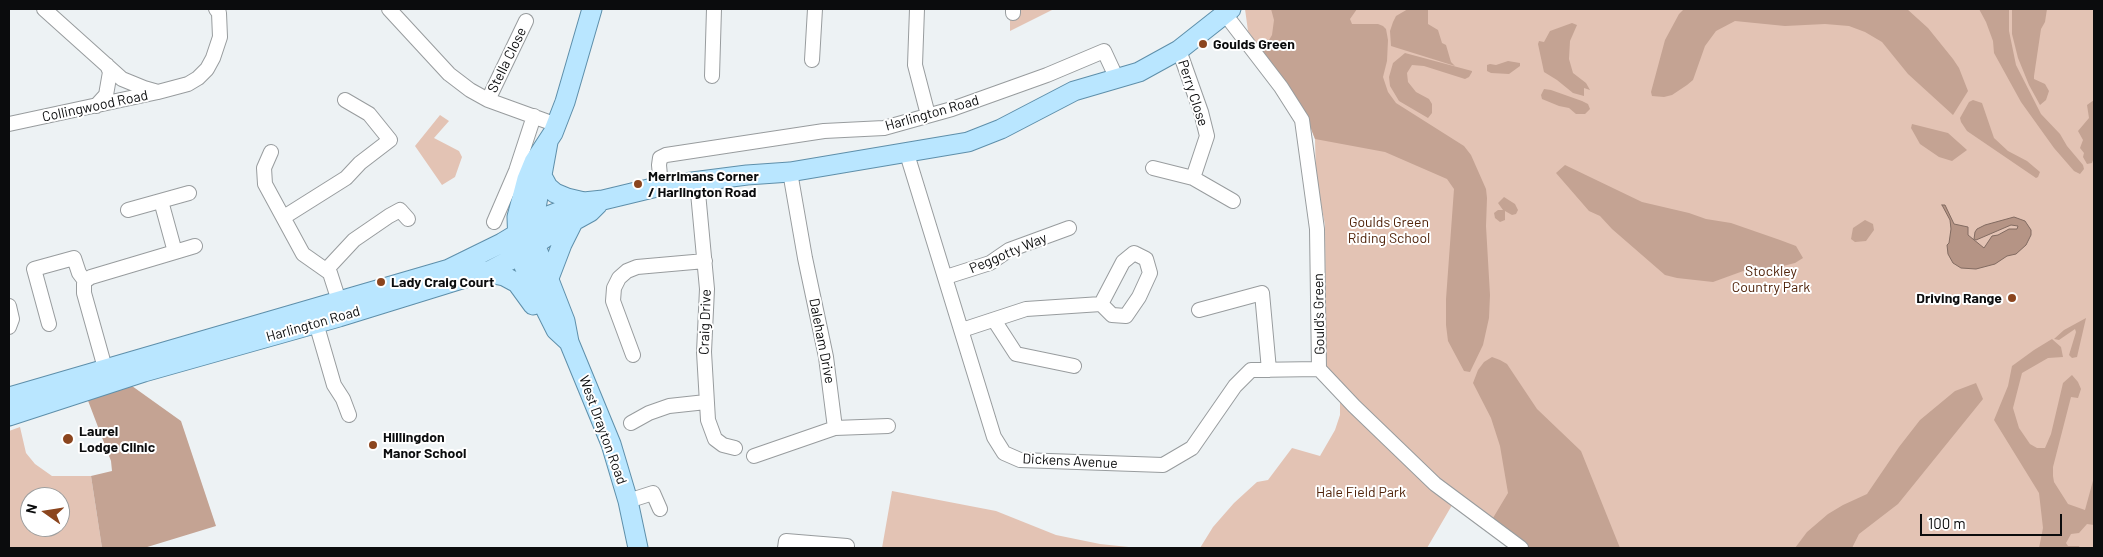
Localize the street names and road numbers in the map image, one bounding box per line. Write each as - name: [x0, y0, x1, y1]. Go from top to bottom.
- street label: Stella Close: [484, 25, 530, 95]
- street label: Perry Close: [1174, 58, 1212, 128]
- street label: Collingwood Road: [41, 87, 149, 125]
- street label: Harlington Road: [883, 92, 981, 134]
- street label: Peggotty Way: [967, 229, 1049, 277]
- street label: Gould's Green: [1310, 273, 1328, 355]
- street label: Craig Drive: [695, 289, 715, 355]
- street label: Daleham Drive: [805, 297, 839, 385]
- street label: Harlington Road: [264, 303, 362, 345]
- street label: West Drayton Road: [576, 373, 630, 487]
- street label: Dickens Avenue: [1022, 450, 1118, 472]

